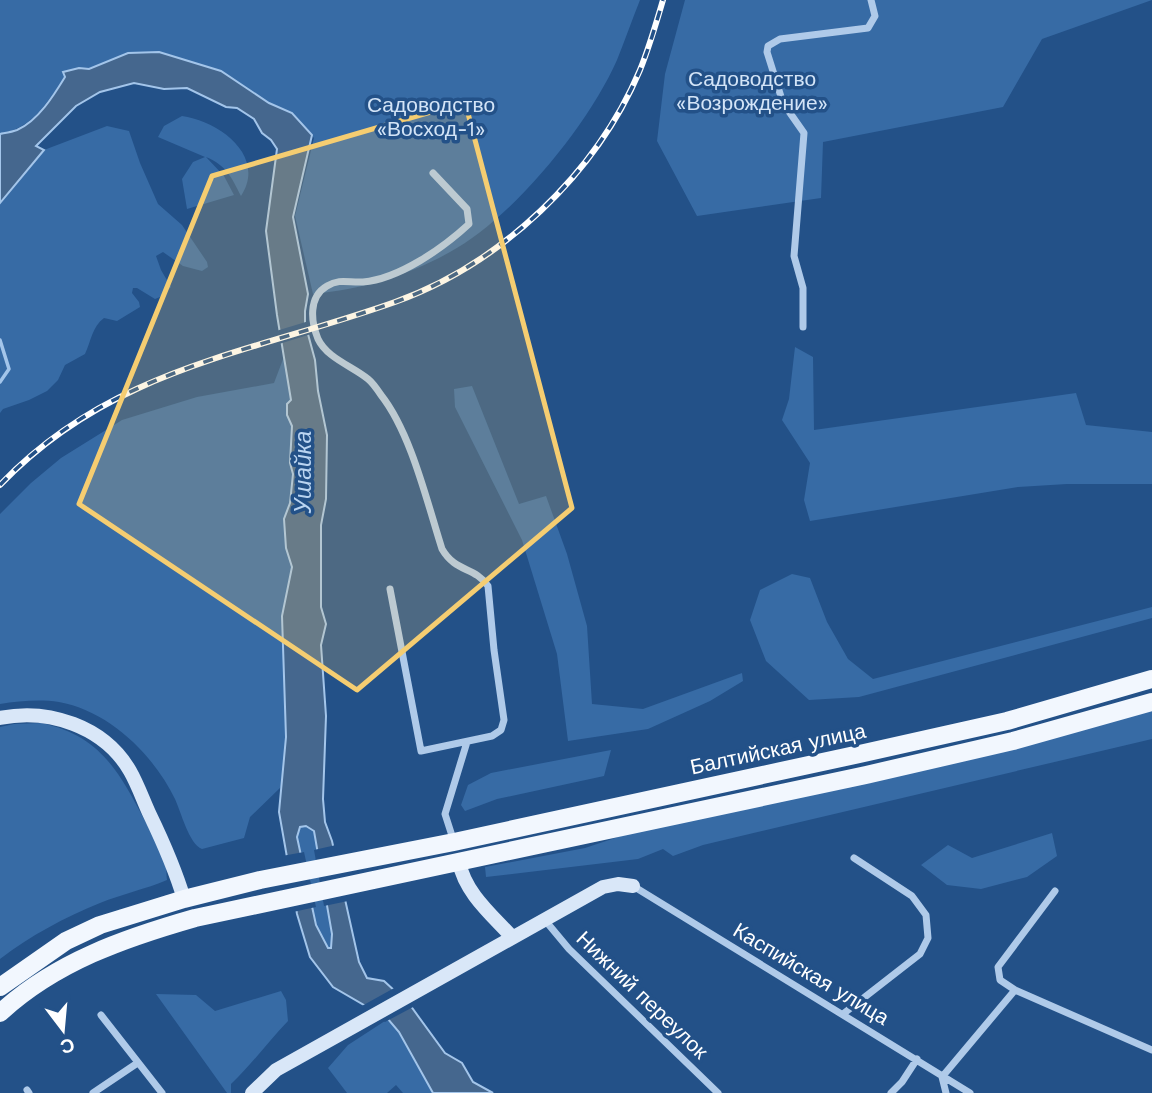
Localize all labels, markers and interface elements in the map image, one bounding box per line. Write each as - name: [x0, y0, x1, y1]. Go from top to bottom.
- park label: Садоводство «Возрождение»: [676, 66, 828, 115]
- park label: Садоводство «Восход-1»: [367, 92, 495, 141]
- water label: Ушайка: [290, 431, 317, 514]
- street label: Балтийская улица: [688, 718, 868, 779]
- street label: Каспийская улица: [729, 917, 894, 1030]
- street label: Нижний переулок: [572, 926, 714, 1064]
- north arrow: [28, 995, 98, 1065]
- text: С: [58, 1033, 77, 1059]

